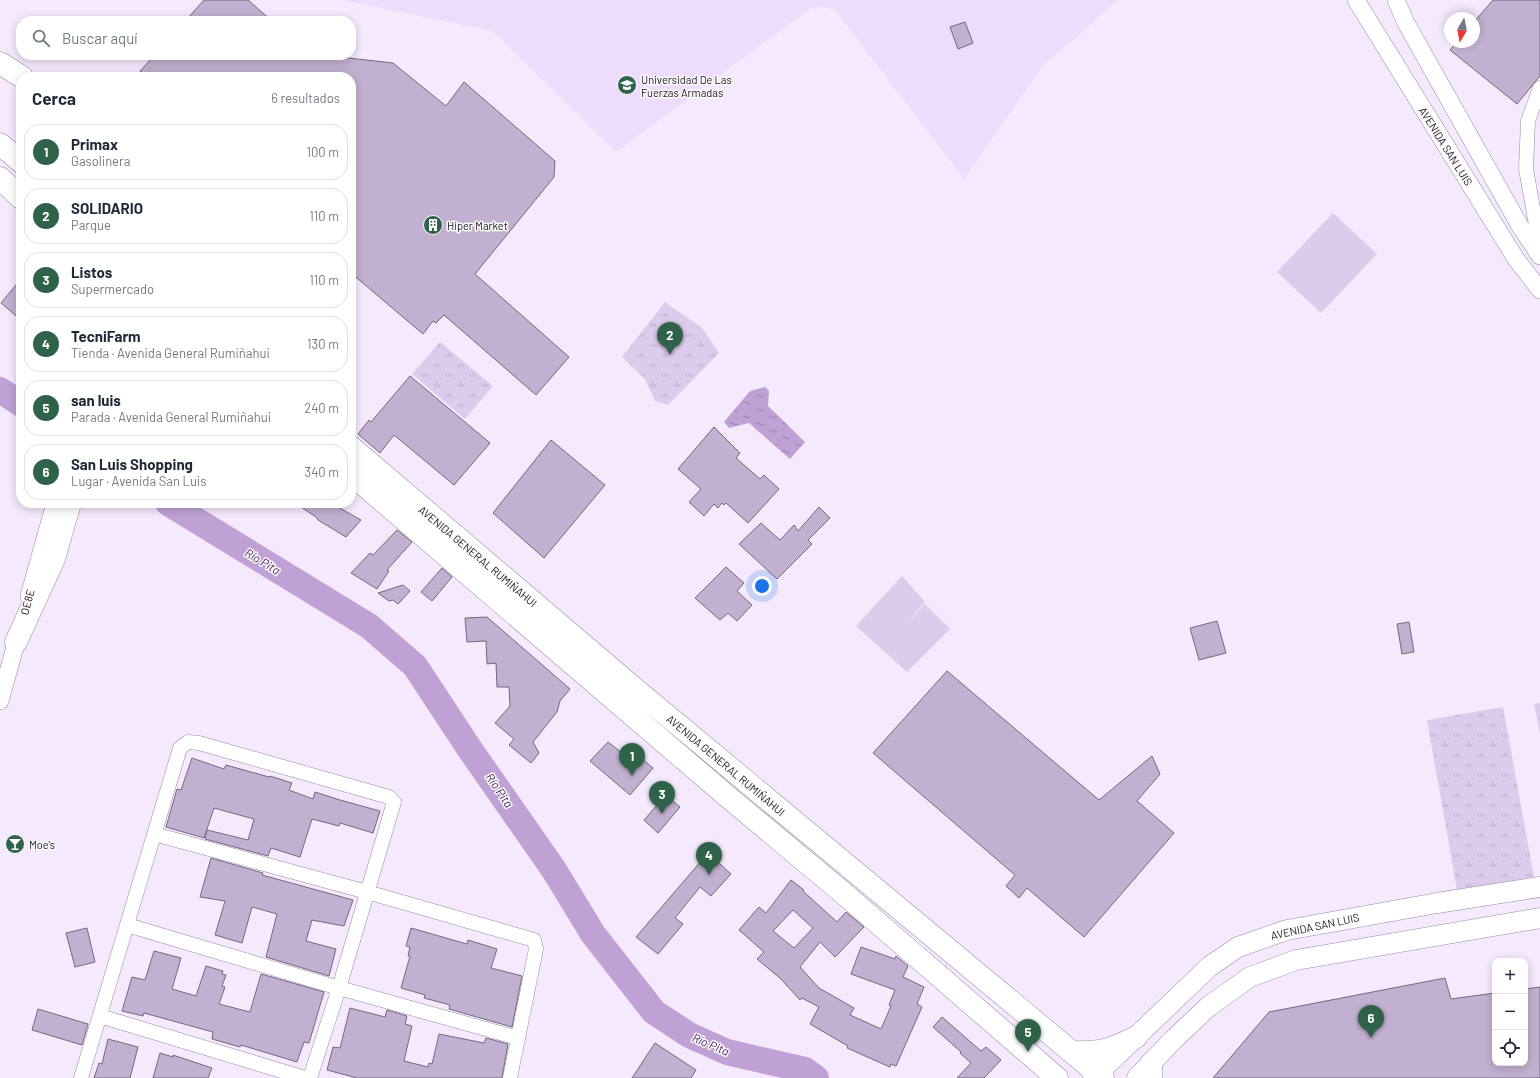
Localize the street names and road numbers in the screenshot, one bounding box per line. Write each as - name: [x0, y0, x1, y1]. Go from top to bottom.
- street label: AVENIDA SAN LUIS: [1417, 104, 1475, 188]
- street label: AVENIDA GENERAL RUMIÑAHUI: [416, 503, 540, 609]
- street label: OE8E: [17, 587, 37, 616]
- street label: AVENIDA GENERAL RUMIÑAHUI: [664, 712, 788, 818]
- street label: AVENIDA SAN LUIS: [1270, 910, 1360, 942]

